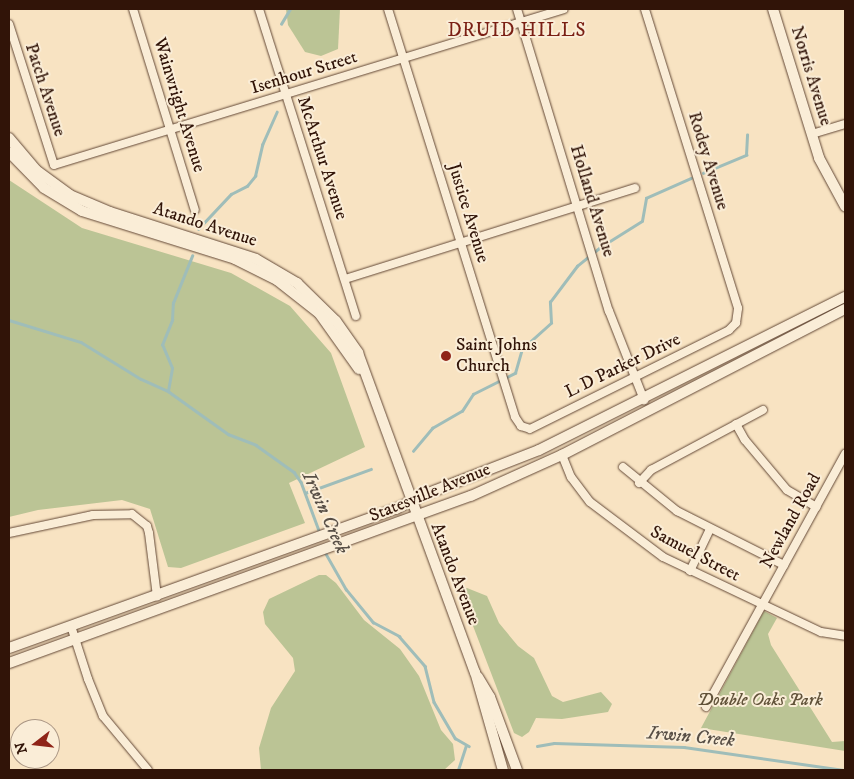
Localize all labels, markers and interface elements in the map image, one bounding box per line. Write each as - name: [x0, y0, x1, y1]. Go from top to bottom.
- district label: DRUID HILLS: [446, 20, 588, 42]
- street label: Norris Avenue: [786, 24, 836, 128]
- street label: Wainwright Avenue: [148, 35, 210, 175]
- street label: Patch Avenue: [20, 41, 70, 139]
- street label: Isenhour Street: [248, 47, 360, 99]
- street label: McArthur Avenue: [292, 94, 352, 222]
- street label: Rodey Avenue: [683, 109, 733, 213]
- street label: Holland Avenue: [565, 142, 619, 260]
- street label: Justice Avenue: [443, 161, 493, 265]
- street label: Atando Avenue: [150, 198, 260, 252]
- street label: L D Parker Drive: [562, 329, 684, 403]
- place label: Saint Johns Church: [456, 335, 537, 378]
- marker: Saint Johns Church: [440, 350, 452, 362]
- street label: Statesville Avenue: [366, 459, 494, 527]
- water label: Irwin Creek: [297, 468, 353, 558]
- street label: Newland Road: [756, 470, 826, 572]
- street label: Atando Avenue: [426, 520, 484, 628]
- street label: Samuel Street: [646, 521, 744, 587]
- park label: Double Oaks Park: [697, 689, 823, 711]
- north arrow: [10, 719, 60, 769]
- water label: Irwin Creek: [646, 722, 736, 752]
- text: N: [11, 740, 32, 756]

